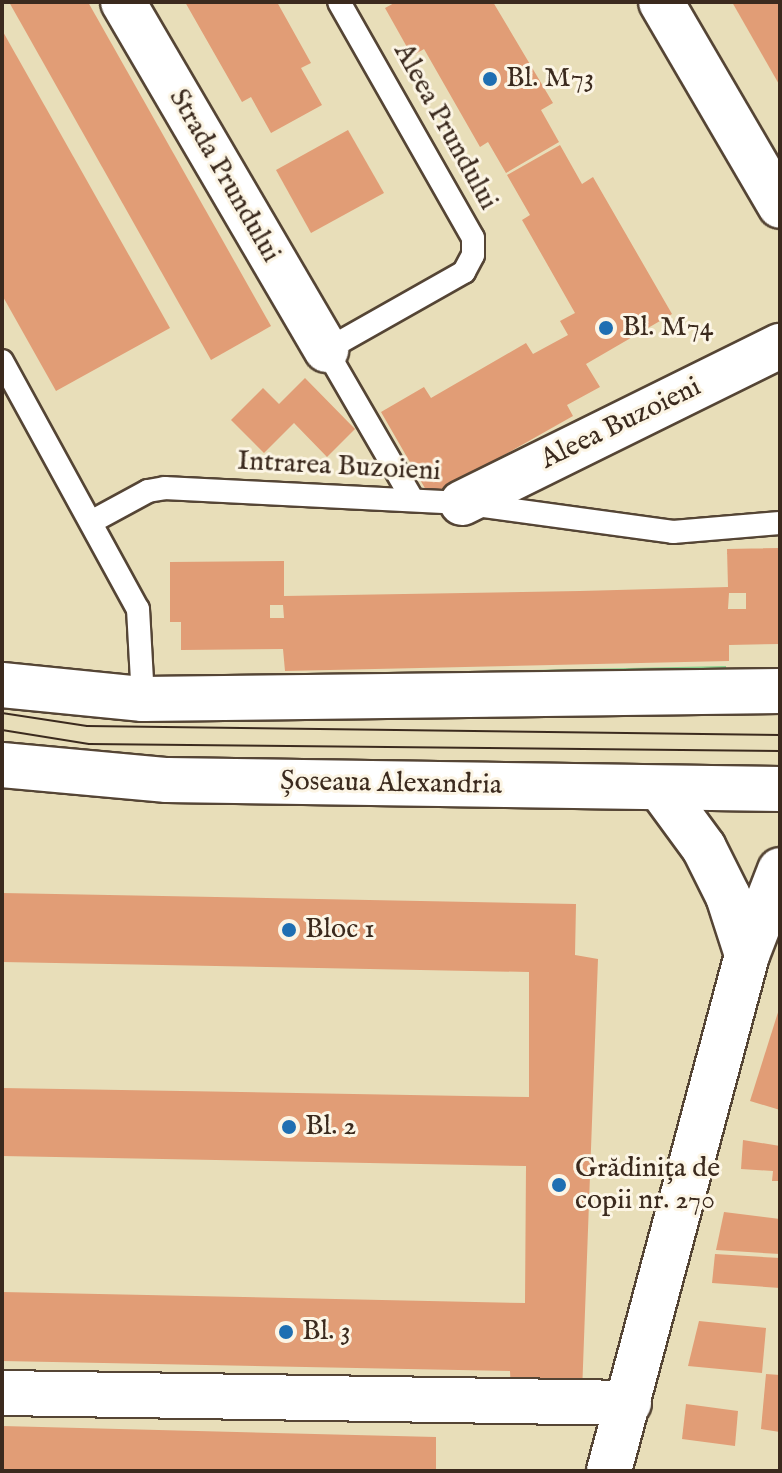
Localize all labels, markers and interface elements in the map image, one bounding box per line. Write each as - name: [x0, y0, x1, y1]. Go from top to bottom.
- street label: Aleea Prundului: [385, 38, 505, 216]
- place label: Bl. M73: [506, 62, 594, 96]
- marker: Bl. M73: [481, 70, 499, 88]
- street label: Strada Prundului: [161, 83, 287, 269]
- place label: Bl. M74: [622, 311, 713, 345]
- marker: Bl. M74: [597, 319, 615, 337]
- street label: Aleea Buzoieni: [535, 371, 707, 477]
- street label: Intrarea Buzoieni: [236, 445, 442, 489]
- street label: Șoseaua Alexandria: [280, 765, 502, 803]
- place label: Bloc 1: [305, 913, 375, 947]
- marker: Bloc 1: [280, 921, 298, 939]
- place label: Bl. 2: [305, 1110, 356, 1144]
- marker: Bl. 2: [280, 1118, 298, 1136]
- place label: Grădinița de copii nr. 270: [575, 1152, 720, 1218]
- marker: Grădinița de copii nr. 270: [550, 1176, 568, 1194]
- place label: Bl. 3: [302, 1315, 351, 1349]
- marker: Bl. 3: [277, 1323, 295, 1341]

